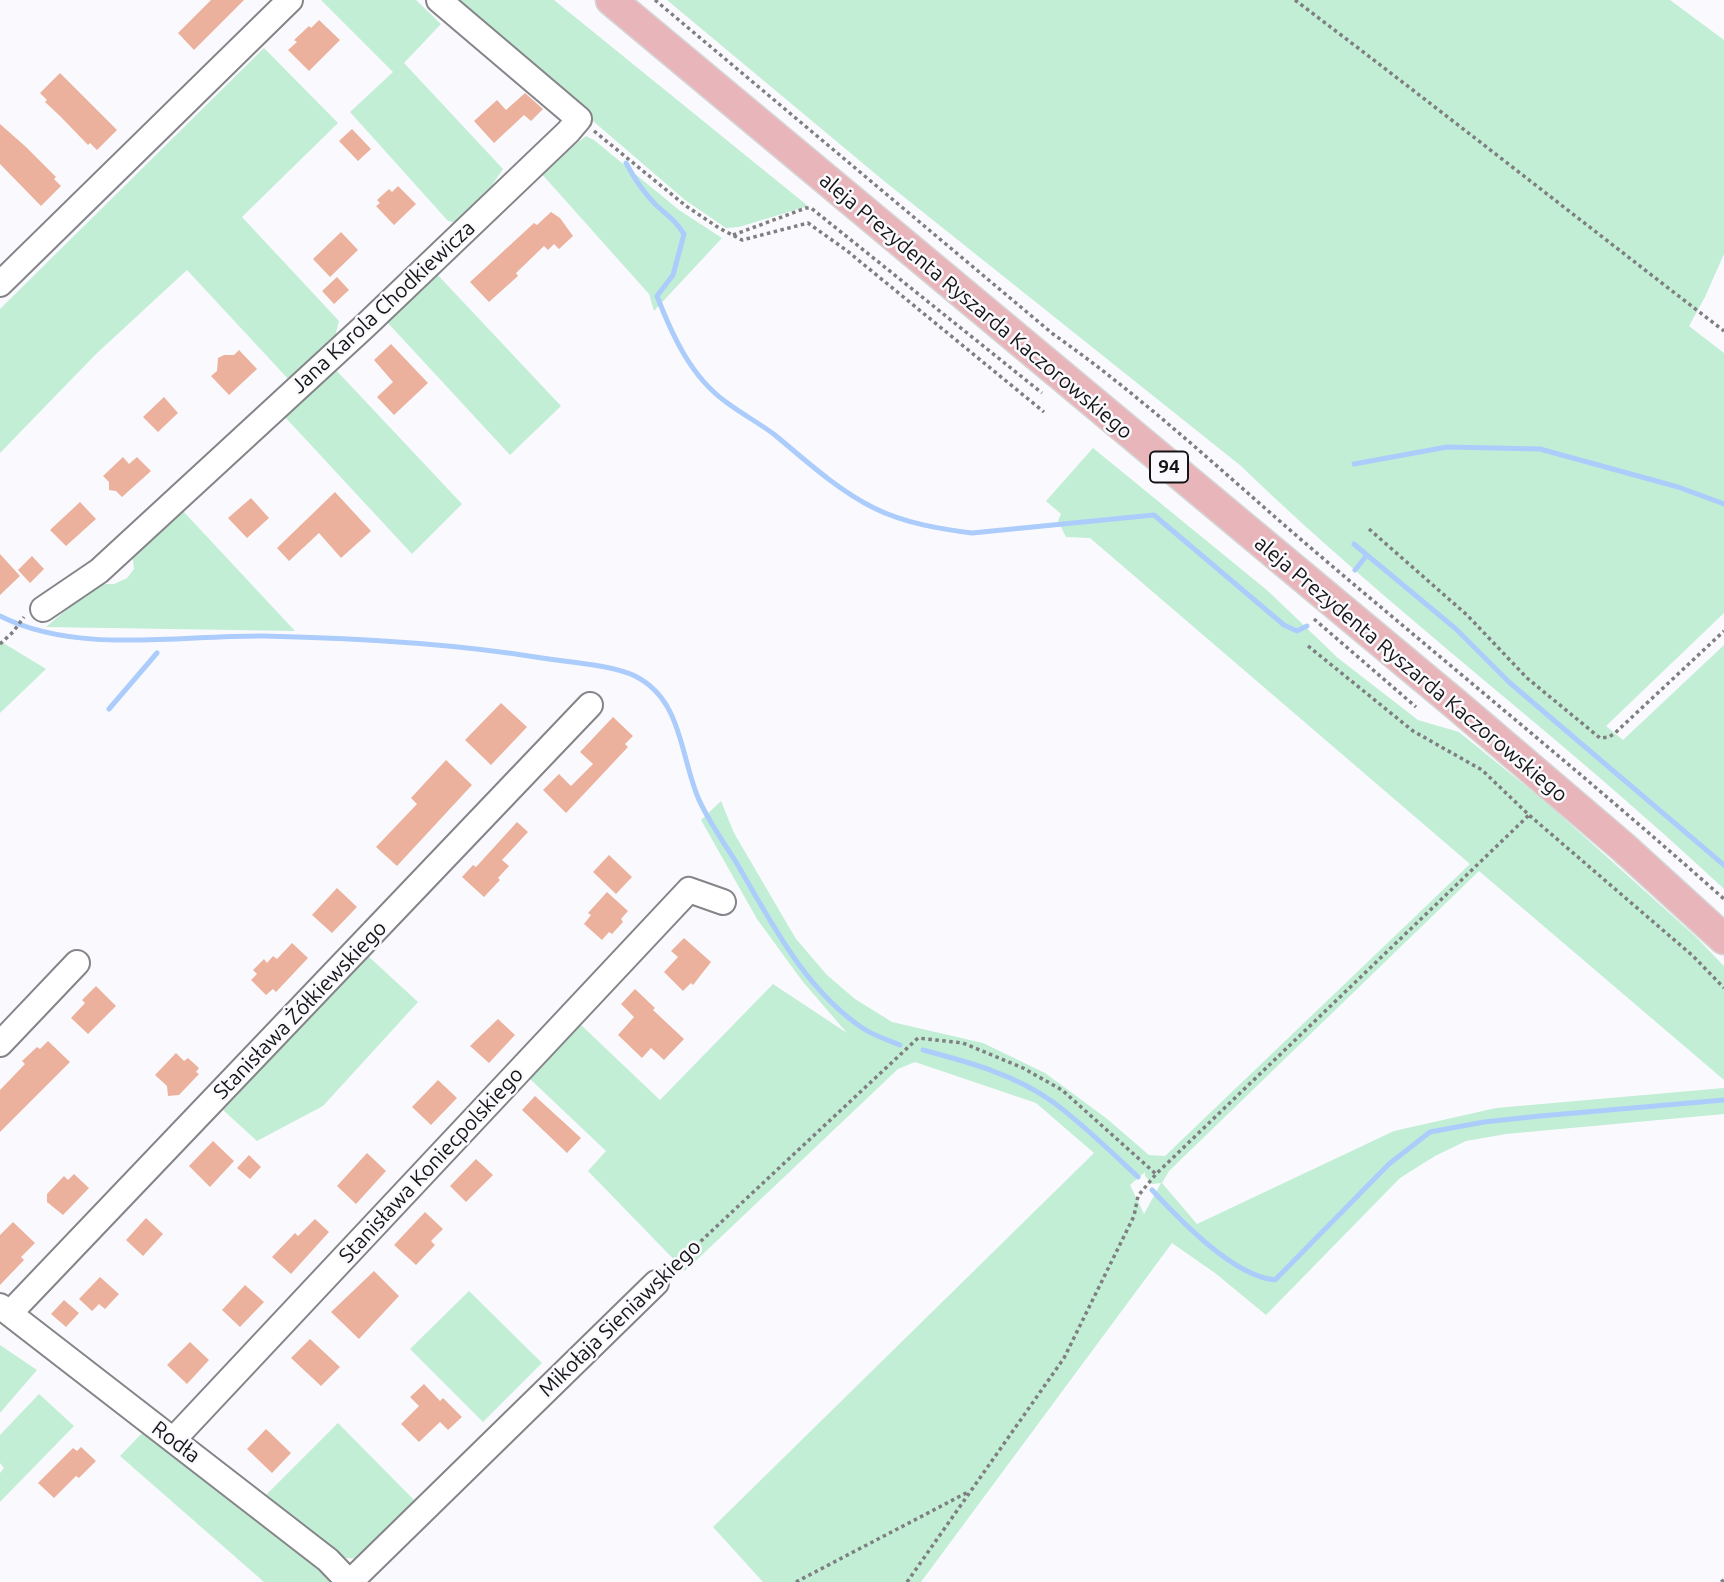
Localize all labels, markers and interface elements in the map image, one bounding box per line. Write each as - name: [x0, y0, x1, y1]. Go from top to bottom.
- street label: aleja Prezydenta Ryszarda Kaczorowskiego: [814, 167, 1138, 445]
- street label: Jana Karola Chodkiewicza: [286, 215, 480, 399]
- road number: 94: [1150, 452, 1188, 482]
- street label: aleja Prezydenta Ryszarda Kaczorowskiego: [1249, 530, 1573, 808]
- street label: Stanisława Żółkiewskiego: [208, 915, 392, 1105]
- street label: Stanisława Koniecpolskiego: [334, 1062, 528, 1268]
- street label: Mikołaja Sieniawskiego: [534, 1234, 706, 1402]
- street label: Rodła: [147, 1416, 205, 1468]

